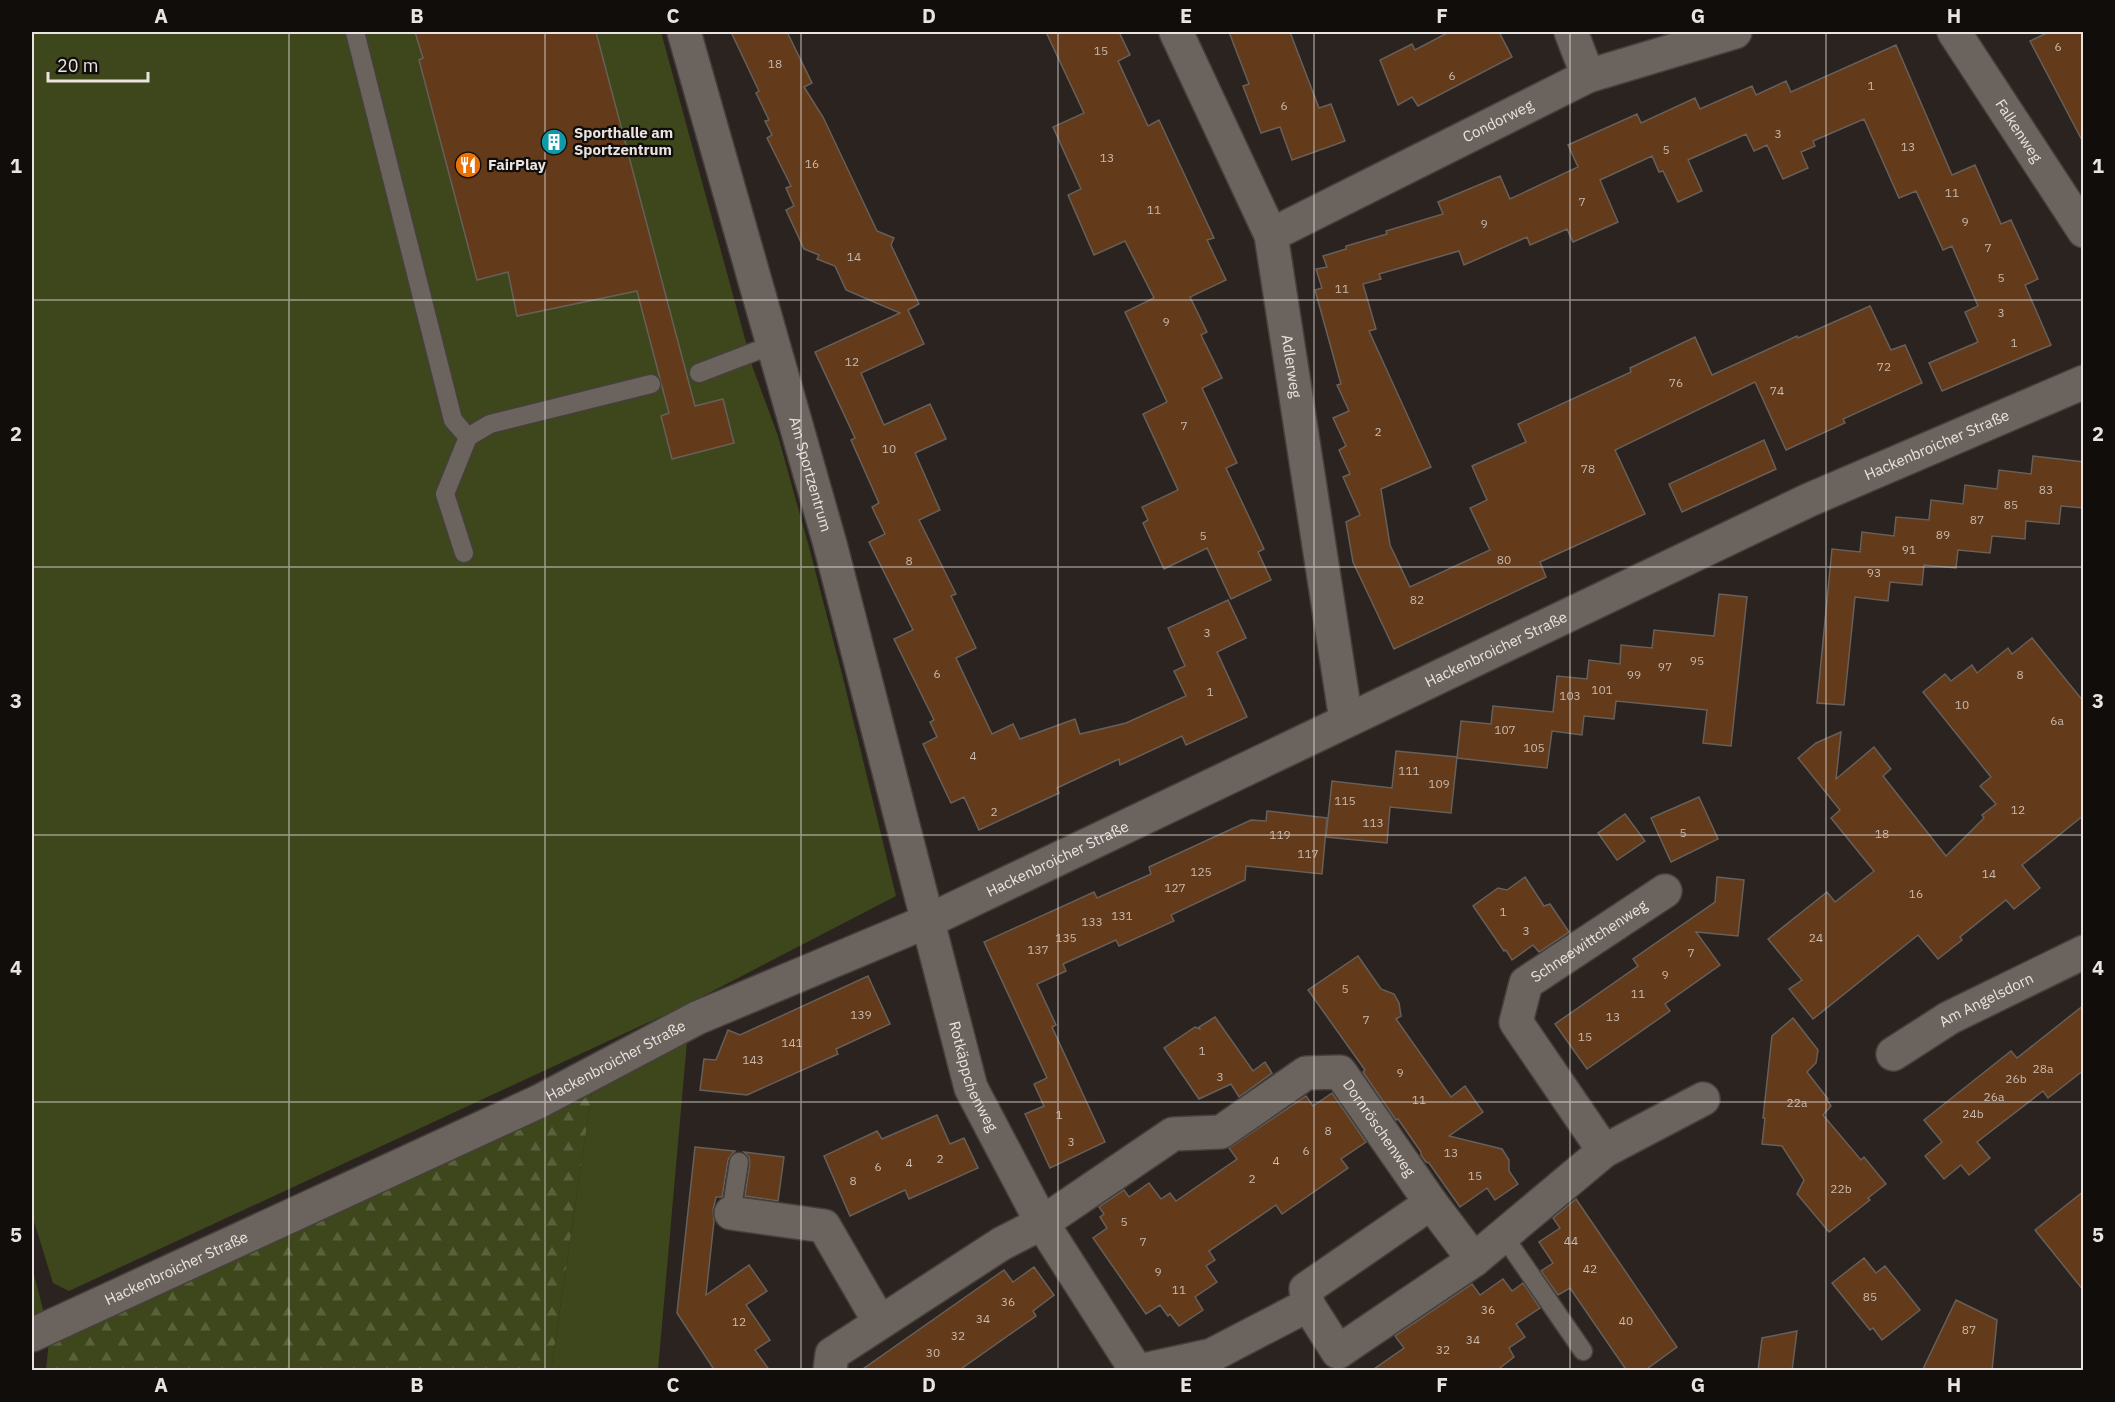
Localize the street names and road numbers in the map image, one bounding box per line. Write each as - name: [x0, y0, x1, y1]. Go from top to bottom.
- street label: Condorweg: [1459, 95, 1536, 146]
- street label: Falkenweg: [1991, 95, 2047, 166]
- street label: Adlerweg: [1278, 333, 1306, 399]
- street label: Hackenbroicher Straße: [1861, 405, 2012, 484]
- street label: Am Sportzentrum: [785, 414, 836, 534]
- street label: Hackenbroicher Straße: [1422, 607, 1570, 691]
- street label: Hackenbroicher Straße: [983, 817, 1132, 901]
- street label: Schneewittchenweg: [1527, 895, 1651, 986]
- street label: Am Angelsdorn: [1935, 968, 2036, 1031]
- street label: Hackenbroicher Straße: [542, 1016, 689, 1105]
- street label: Rotkäppchenweg: [945, 1019, 1002, 1135]
- street label: Dornröschenweg: [1339, 1076, 1420, 1180]
- street label: Hackenbroicher Straße: [102, 1227, 251, 1309]

